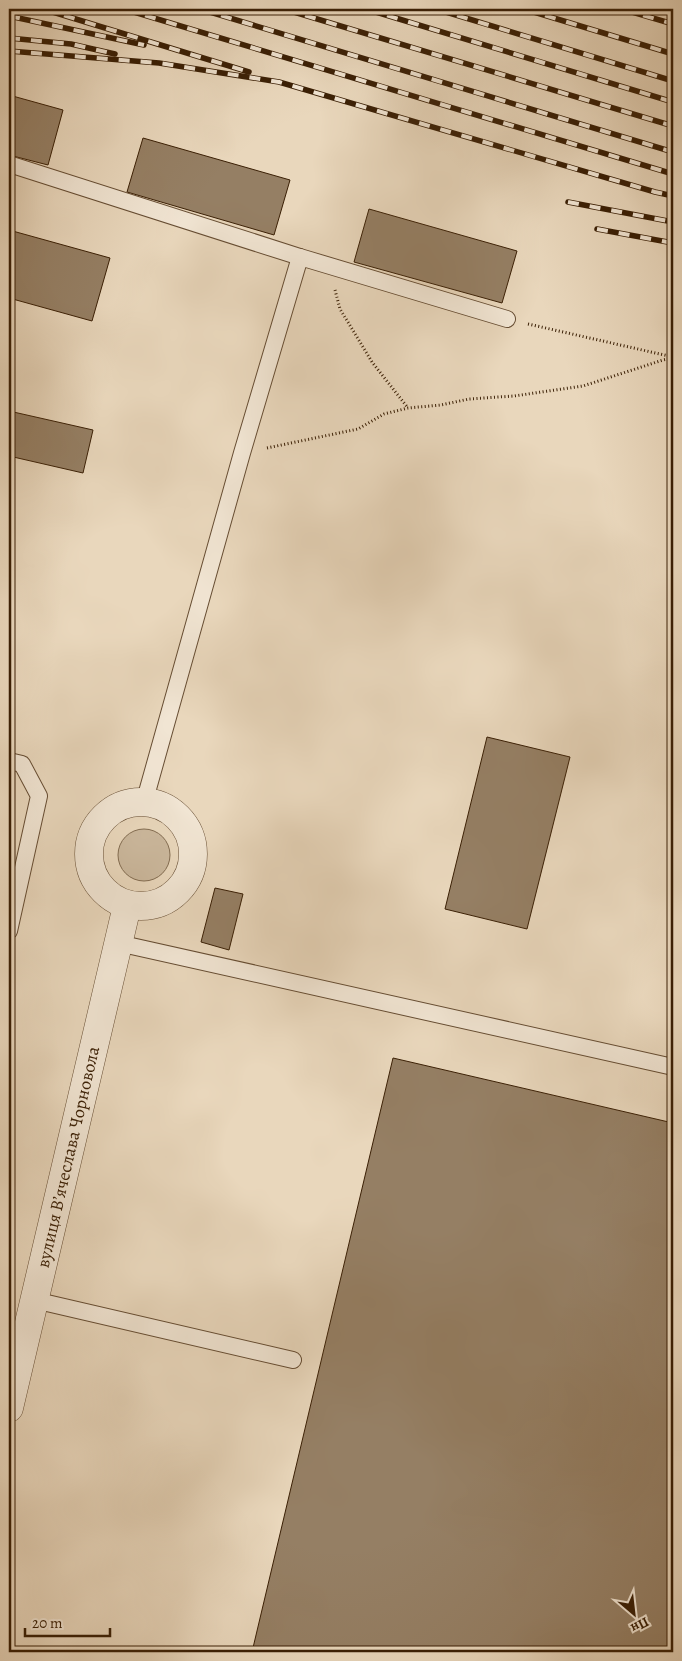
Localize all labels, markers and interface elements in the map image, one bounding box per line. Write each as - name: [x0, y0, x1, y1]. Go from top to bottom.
- street label: вулиця Вʼячеслава Чорновола: [31, 1043, 105, 1270]
- north arrow: [610, 1588, 660, 1638]
- scale bar: [25, 1606, 110, 1638]
- text: Пн: [627, 1612, 652, 1638]
- text: 20 m: [32, 1613, 63, 1633]

